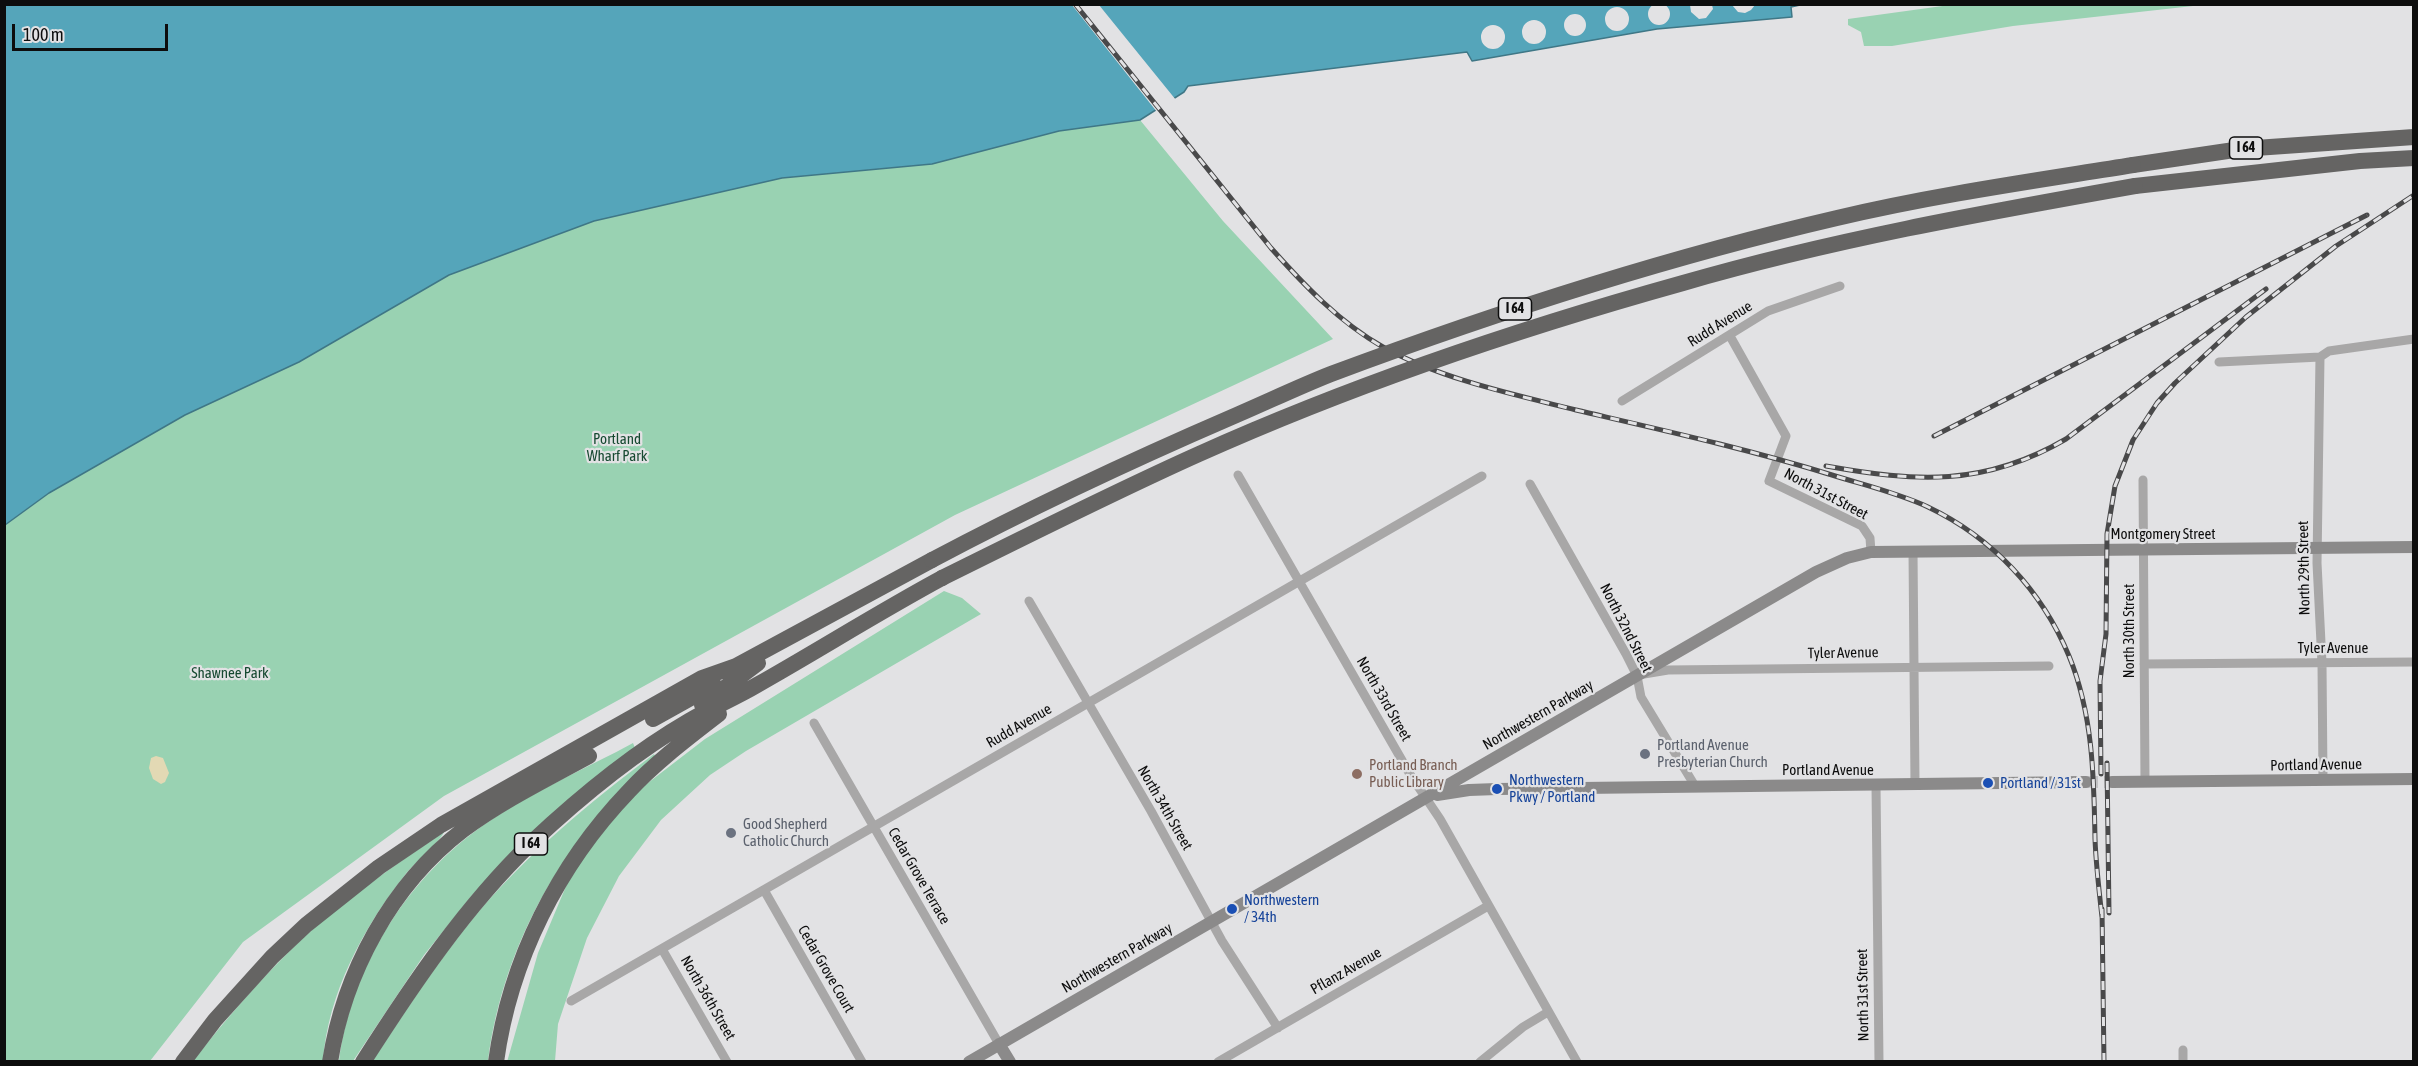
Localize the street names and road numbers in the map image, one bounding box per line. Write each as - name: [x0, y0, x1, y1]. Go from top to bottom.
- road number: I 64: [2230, 137, 2262, 159]
- street label: Rudd Avenue: [1684, 297, 1756, 351]
- road number: I 64: [1498, 298, 1532, 320]
- street label: North 31st Street: [1781, 464, 1871, 524]
- street label: North 29th Street: [2294, 521, 2314, 615]
- street label: Montgomery Street: [2110, 525, 2216, 543]
- street label: North 32nd Street: [1596, 581, 1656, 675]
- street label: North 30th Street: [2120, 584, 2138, 678]
- street label: Tyler Avenue: [2298, 639, 2368, 657]
- street label: Tyler Avenue: [1807, 643, 1879, 663]
- street label: North 33rd Street: [1353, 654, 1415, 744]
- street label: Northwestern Parkway: [1480, 676, 1596, 754]
- street label: Rudd Avenue: [983, 700, 1055, 752]
- street label: Portland Avenue: [2270, 755, 2362, 775]
- street label: Portland Avenue: [1782, 761, 1874, 779]
- street label: North 34th Street: [1134, 763, 1196, 853]
- street label: Cedar Grove Terrace: [884, 824, 954, 928]
- road number: I 64: [514, 833, 548, 855]
- street label: Northwestern Parkway: [1059, 919, 1175, 997]
- street label: Cedar Grove Court: [794, 922, 858, 1016]
- street label: Pflanz Avenue: [1307, 944, 1385, 998]
- street label: North 31st Street: [1853, 949, 1873, 1041]
- street label: North 36th Street: [677, 953, 739, 1043]

